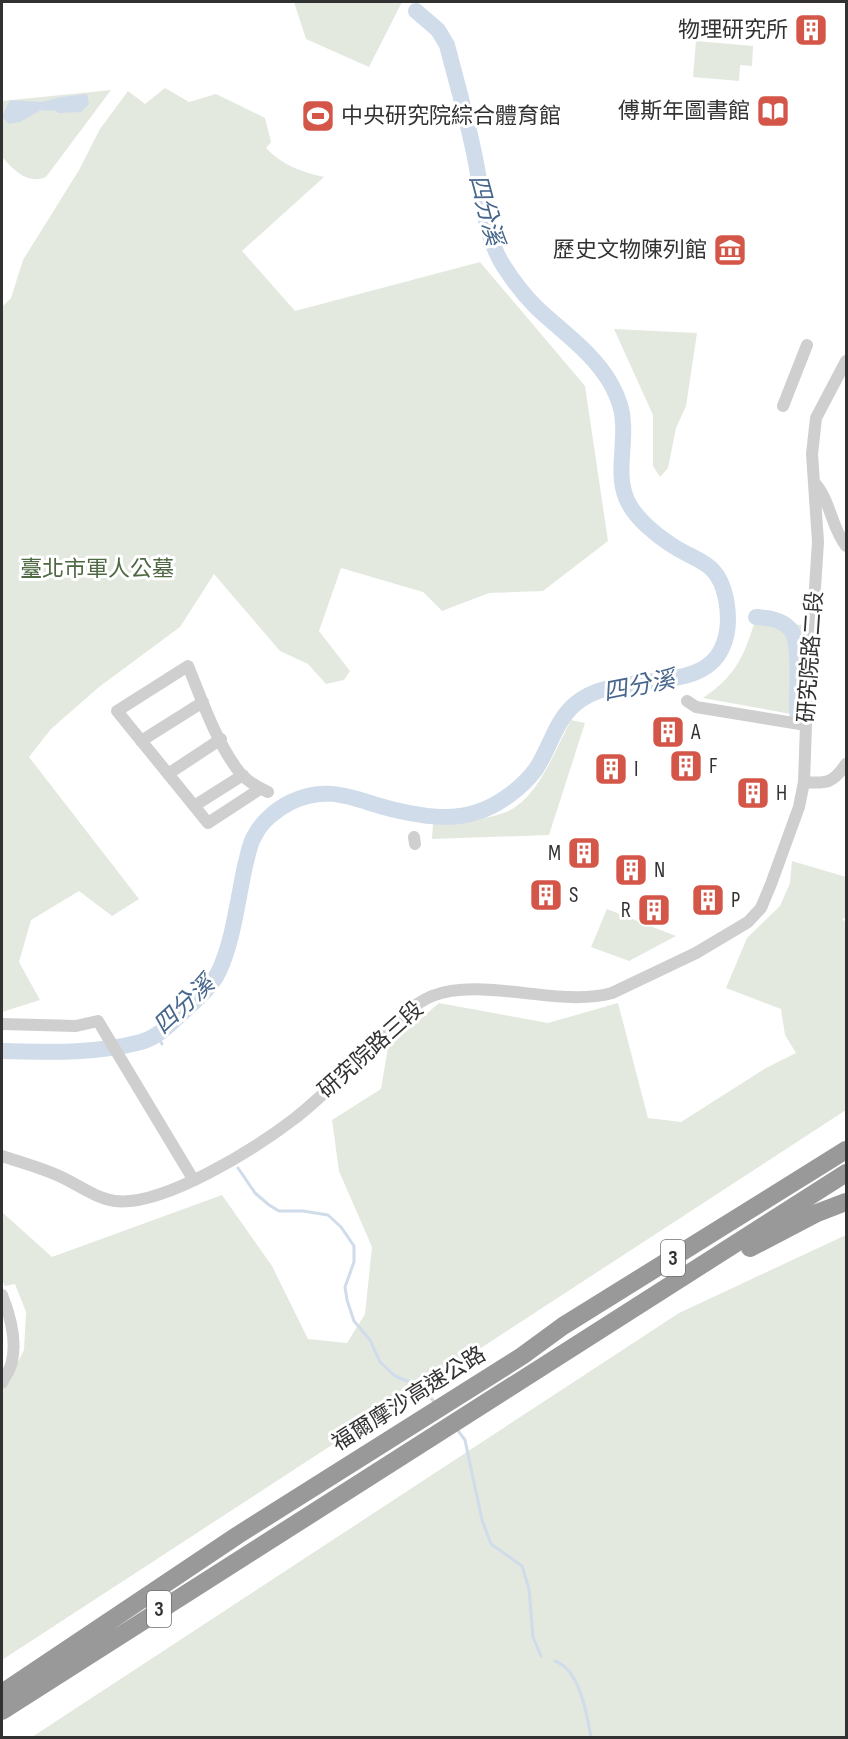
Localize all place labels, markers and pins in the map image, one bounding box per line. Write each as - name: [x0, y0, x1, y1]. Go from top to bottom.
- building icon: 物理研究所: [793, 12, 829, 48]
- place label: 物理研究所: [678, 17, 788, 44]
- library icon: 傅斯年圖書館: [755, 93, 791, 129]
- sports icon: 中央研究院綜合體育館: [300, 98, 336, 134]
- place label: 傅斯年圖書館: [618, 98, 750, 125]
- place label: 中央研究院綜合體育館: [341, 103, 561, 130]
- museum icon: 歷史文物陳列館: [712, 232, 748, 268]
- place label: 歷史文物陳列館: [553, 237, 707, 264]
- building icon: A: [650, 714, 686, 750]
- place label: A: [690, 719, 701, 746]
- building icon: F: [668, 748, 704, 784]
- building icon: I: [593, 751, 629, 787]
- place label: F: [709, 753, 718, 780]
- place label: I: [634, 756, 638, 783]
- building icon: H: [735, 775, 771, 811]
- place label: H: [776, 780, 787, 807]
- building icon: M: [566, 835, 602, 871]
- place label: M: [548, 840, 561, 867]
- building icon: N: [613, 852, 649, 888]
- place label: N: [654, 857, 665, 884]
- building icon: S: [528, 877, 564, 913]
- place label: S: [569, 882, 578, 909]
- building icon: P: [690, 882, 726, 918]
- place label: P: [731, 887, 740, 914]
- building icon: R: [636, 892, 672, 928]
- place label: R: [621, 897, 631, 924]

